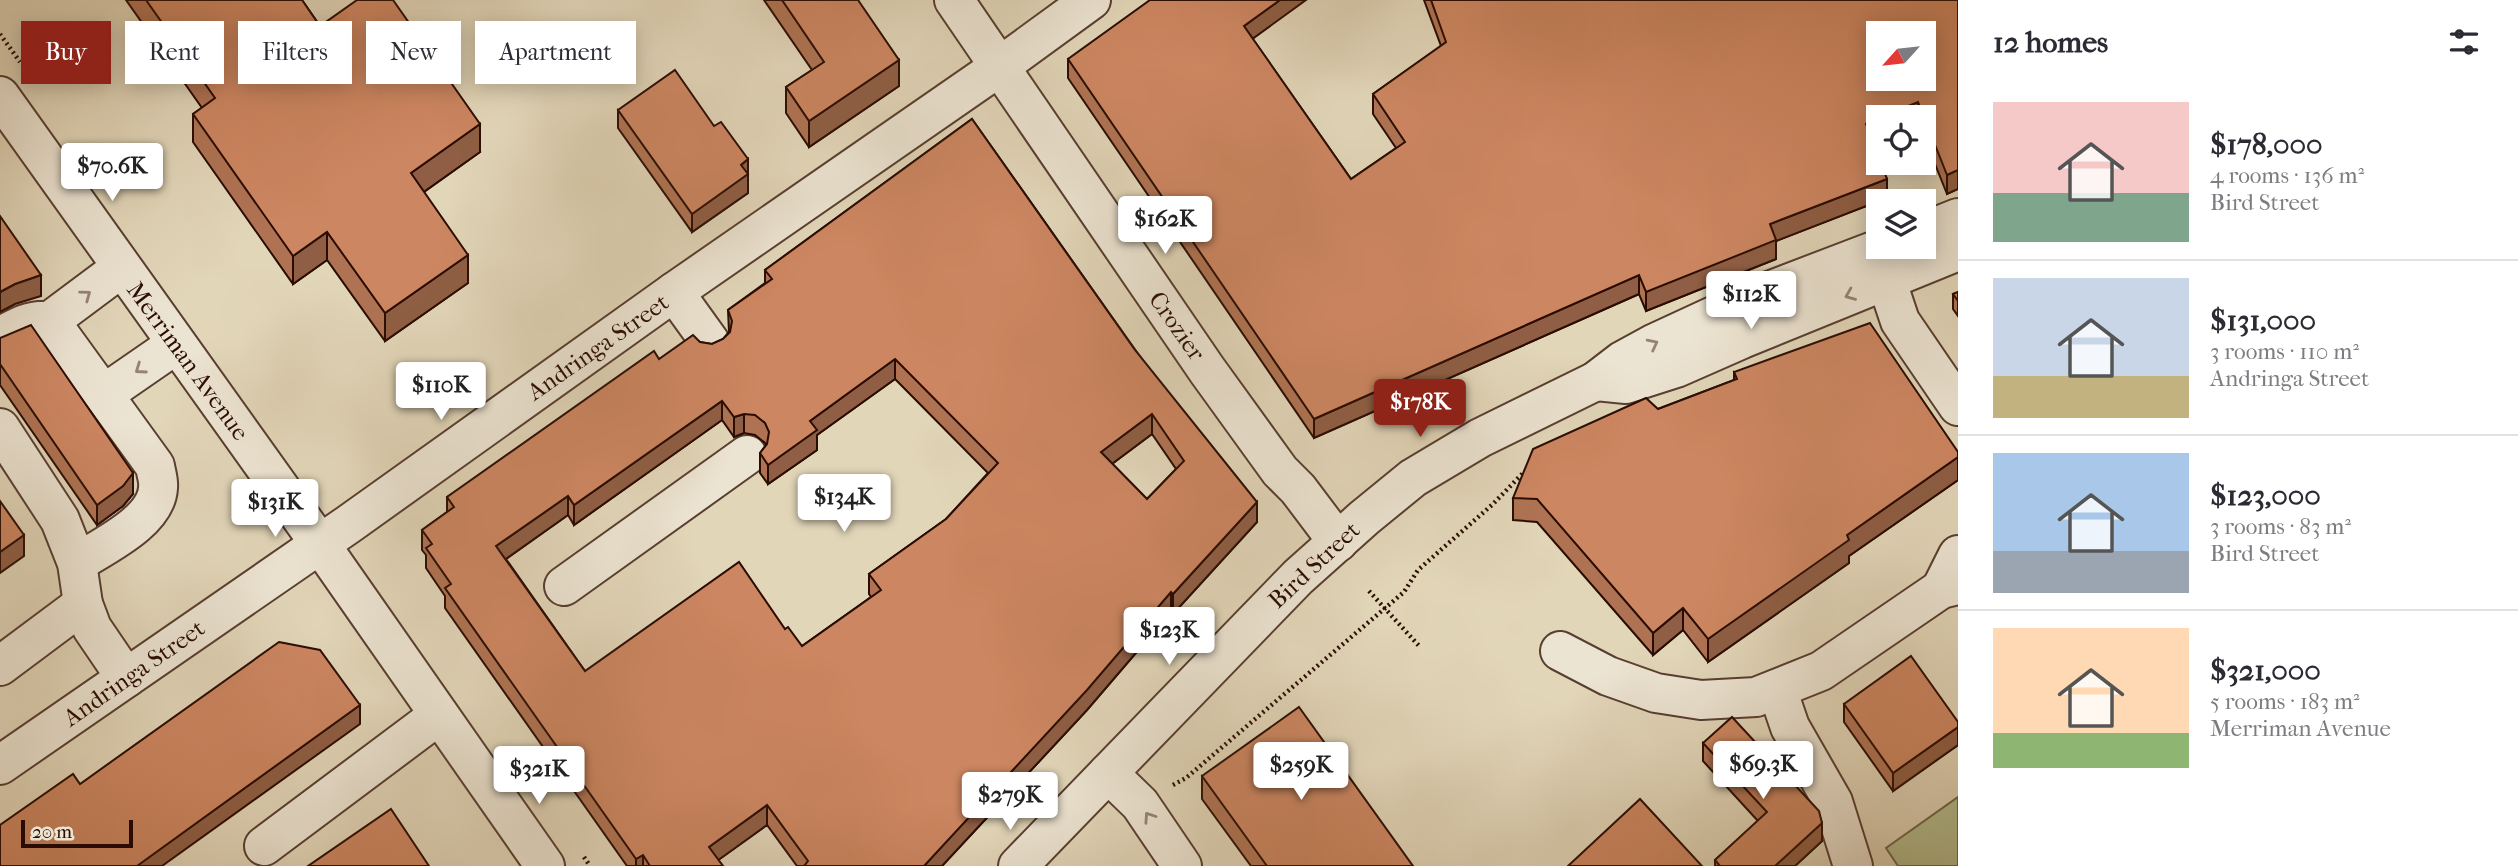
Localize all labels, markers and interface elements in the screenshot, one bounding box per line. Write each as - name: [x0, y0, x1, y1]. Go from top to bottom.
- chip: Buy: [21, 21, 111, 84]
- chip: Rent: [125, 21, 224, 84]
- chip: Filters: [238, 21, 352, 84]
- chip: New: [366, 21, 461, 84]
- chip: Apartment: [475, 21, 636, 84]
- north arrow: [1866, 21, 1936, 91]
- map controls: [1866, 21, 1936, 259]
- icon: filters: [2445, 23, 2483, 61]
- text: 12 homes: [1993, 25, 2108, 60]
- button: locate: [1866, 105, 1936, 175]
- text: $178,000: [2210, 127, 2323, 162]
- icon: home: [2049, 130, 2133, 214]
- pin: $70.6K: [55, 144, 169, 203]
- text: $70.6K: [77, 152, 147, 179]
- text: 4 rooms · 136 m²: [2210, 162, 2364, 189]
- button: layers: [1866, 189, 1936, 259]
- text: Bird Street: [2210, 189, 2319, 216]
- pin: $162K: [1116, 196, 1214, 256]
- text: $162K: [1134, 205, 1196, 232]
- pin: $112K: [1702, 272, 1800, 331]
- street label: Merriman Avenue: [121, 276, 255, 446]
- text: $112K: [1722, 280, 1780, 307]
- street label: Crozier: [1143, 286, 1211, 367]
- one-way arrow: [1844, 287, 1856, 301]
- street label: Andringa Street: [521, 288, 674, 407]
- one-way arrow: [78, 290, 91, 303]
- text: $131,000: [2210, 303, 2316, 338]
- icon: home: [2049, 306, 2133, 390]
- one-way arrow: [1646, 338, 1658, 352]
- text: 3 rooms · 110 m²: [2210, 338, 2359, 365]
- one-way arrow: [135, 361, 148, 373]
- pin: $110K: [392, 362, 490, 422]
- text: Andringa Street: [2210, 365, 2369, 392]
- text: $110K: [412, 371, 470, 398]
- pin: $178K: [1371, 380, 1469, 439]
- text: $178K: [1390, 388, 1450, 415]
- pin: $134K: [795, 475, 893, 534]
- text: $123,000: [2210, 478, 2321, 513]
- pin: $131K: [226, 480, 324, 539]
- icon: home: [2049, 481, 2133, 565]
- text: $134K: [814, 483, 874, 510]
- text: $131K: [247, 488, 303, 515]
- text: 3 rooms · 83 m²: [2210, 513, 2351, 540]
- street label: Bird Street: [1263, 516, 1366, 614]
- text: Bird Street: [2210, 540, 2319, 567]
- pin: $123K: [1120, 608, 1218, 667]
- street label: Andringa Street: [57, 614, 210, 733]
- text: $123K: [1140, 616, 1198, 643]
- text: $321,000: [2210, 653, 2321, 688]
- icon: home: [2049, 656, 2133, 740]
- text: 5 rooms · 183 m²: [2210, 688, 2360, 715]
- text: Merriman Avenue: [2210, 715, 2391, 742]
- pin: $259K: [1252, 742, 1350, 802]
- pin: $69.3K: [1706, 742, 1820, 801]
- pin: $321K: [490, 746, 588, 806]
- text: $69.3K: [1729, 750, 1797, 777]
- text: $259K: [1269, 751, 1333, 778]
- text: $321K: [510, 755, 568, 782]
- pin: $279K: [961, 772, 1059, 832]
- text: $279K: [978, 781, 1042, 808]
- one-way arrow: [1144, 812, 1157, 825]
- scale bar: [21, 817, 133, 849]
- text: 20 m: [32, 821, 72, 843]

